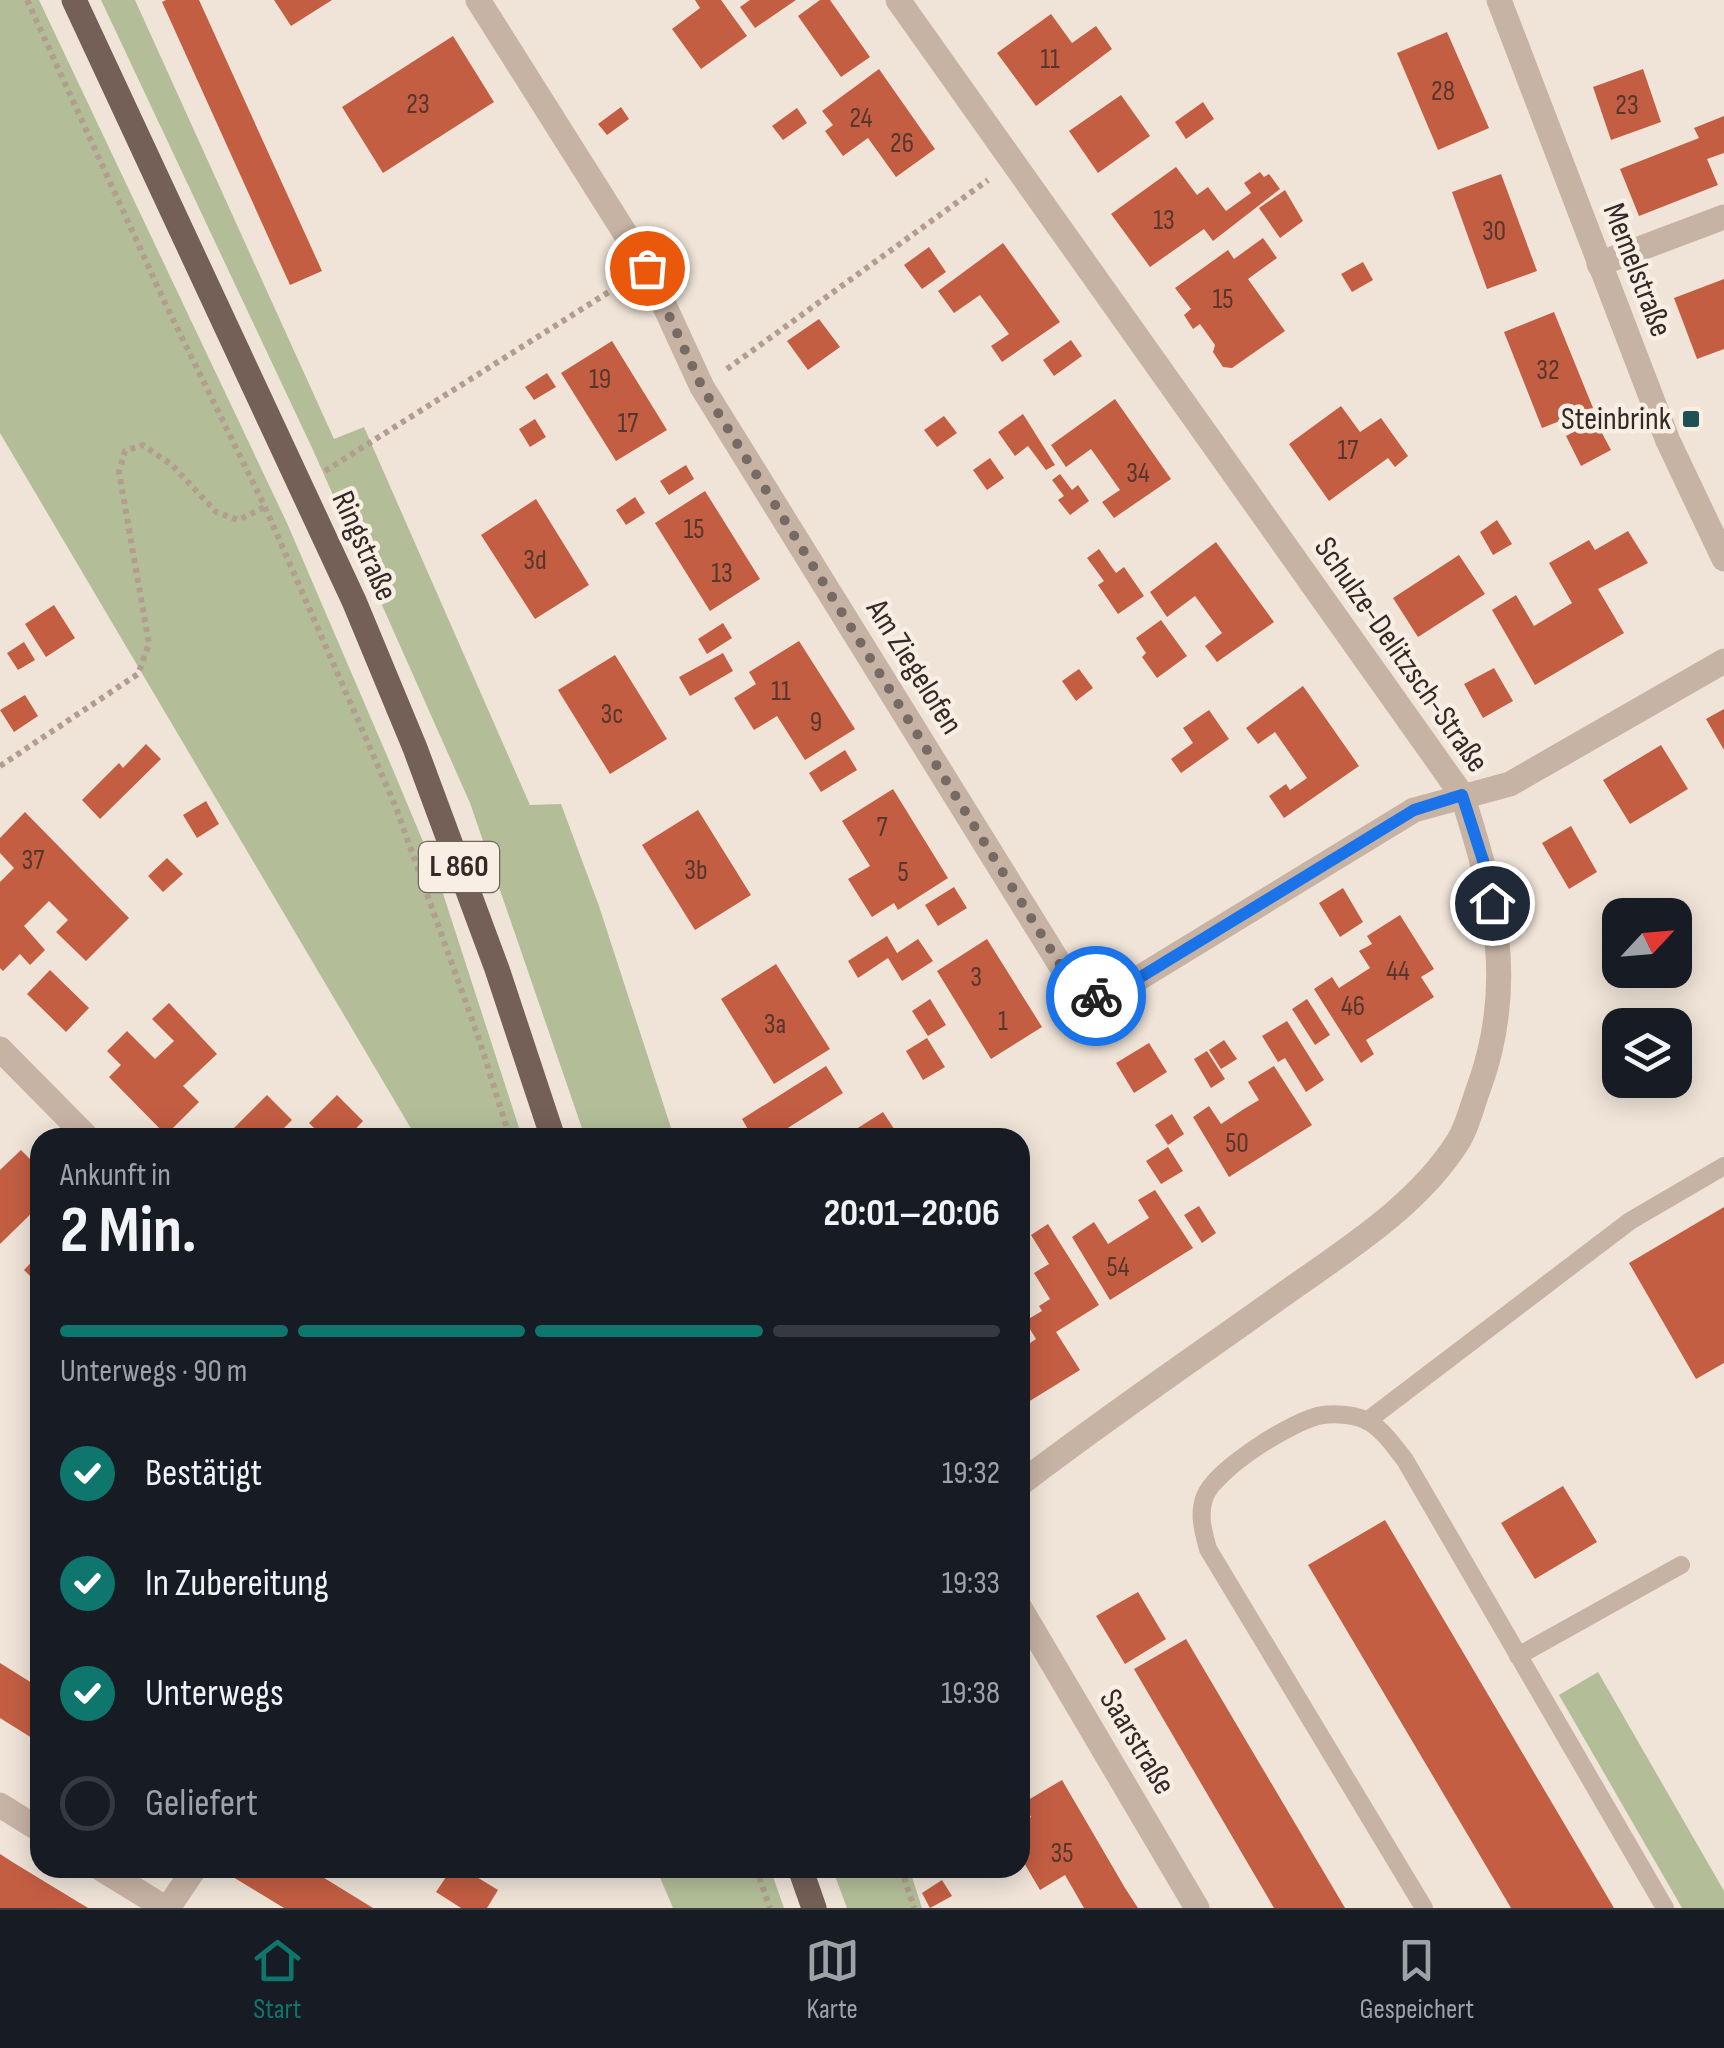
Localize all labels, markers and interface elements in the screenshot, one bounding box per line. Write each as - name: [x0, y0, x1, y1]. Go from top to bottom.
- house number: 11: [1040, 43, 1060, 76]
- house number: 28: [1431, 75, 1455, 108]
- house number: 23: [406, 88, 430, 121]
- house number: 23: [1615, 89, 1639, 122]
- house number: 24: [849, 102, 873, 135]
- house number: 26: [890, 127, 914, 160]
- street label: Memelstraße: [1594, 198, 1680, 342]
- house number: 13: [1153, 204, 1175, 237]
- house number: 30: [1482, 215, 1506, 248]
- pin: [605, 226, 690, 311]
- icon: bag: [620, 241, 675, 296]
- house number: 15: [1212, 283, 1234, 316]
- house number: 32: [1536, 354, 1560, 387]
- house number: 19: [589, 363, 611, 396]
- place label: Steinbrink: [1561, 400, 1671, 439]
- house number: 17: [618, 407, 638, 440]
- marker: Steinbrink: [1680, 408, 1702, 430]
- house number: 17: [1338, 434, 1358, 467]
- house number: 34: [1126, 457, 1150, 490]
- street label: Ringstraße: [323, 485, 405, 607]
- house number: 15: [683, 513, 705, 546]
- street label: Schulze-Delitzsch-Straße: [1305, 530, 1497, 780]
- house number: 3d: [523, 544, 547, 577]
- house number: 13: [711, 557, 733, 590]
- street label: Am Ziegelofen: [857, 591, 971, 742]
- house number: 11: [771, 675, 791, 708]
- house number: 3c: [601, 698, 623, 731]
- house number: 9: [810, 706, 822, 739]
- house number: 7: [876, 811, 888, 844]
- road number: L 860: [419, 842, 499, 892]
- house number: 37: [22, 844, 44, 877]
- house number: 3b: [684, 854, 708, 887]
- house number: 5: [897, 856, 909, 889]
- pin: [1450, 861, 1535, 946]
- icon: home: [1465, 876, 1520, 931]
- north arrow: [1602, 898, 1692, 988]
- map controls: [1602, 898, 1692, 1098]
- courier: [1046, 946, 1146, 1046]
- house number: 44: [1386, 955, 1410, 988]
- house number: 3: [970, 961, 982, 994]
- icon: bike: [1069, 969, 1124, 1024]
- house number: 46: [1341, 990, 1365, 1023]
- house number: 1: [998, 1005, 1008, 1038]
- house number: 3a: [764, 1008, 786, 1041]
- button: layers: [1602, 1008, 1692, 1098]
- house number: 50: [1225, 1127, 1249, 1160]
- text: Ankunft in: [60, 1156, 171, 1195]
- text: 20:01–20:06: [823, 1191, 1000, 1236]
- text: 2 Min.: [60, 1193, 197, 1271]
- house number: 54: [1106, 1251, 1130, 1284]
- text: Unterwegs · 90 m: [60, 1352, 247, 1391]
- icon: check: [60, 1446, 115, 1501]
- text: Bestätigt: [145, 1451, 262, 1496]
- text: 19:32: [942, 1454, 1000, 1493]
- icon: check: [60, 1556, 115, 1611]
- text: In Zubereitung: [145, 1561, 329, 1606]
- text: 19:33: [942, 1564, 1000, 1603]
- icon: check: [60, 1666, 115, 1721]
- text: Unterwegs: [145, 1671, 284, 1716]
- text: 19:38: [941, 1674, 1000, 1713]
- street label: Saarstraße: [1091, 1682, 1183, 1802]
- text: Geliefert: [145, 1781, 258, 1826]
- house number: 35: [1051, 1837, 1073, 1870]
- tab: Start: [250, 1933, 305, 2026]
- tab: Karte: [805, 1933, 860, 2026]
- tab: Gespeichert: [1359, 1933, 1474, 2026]

